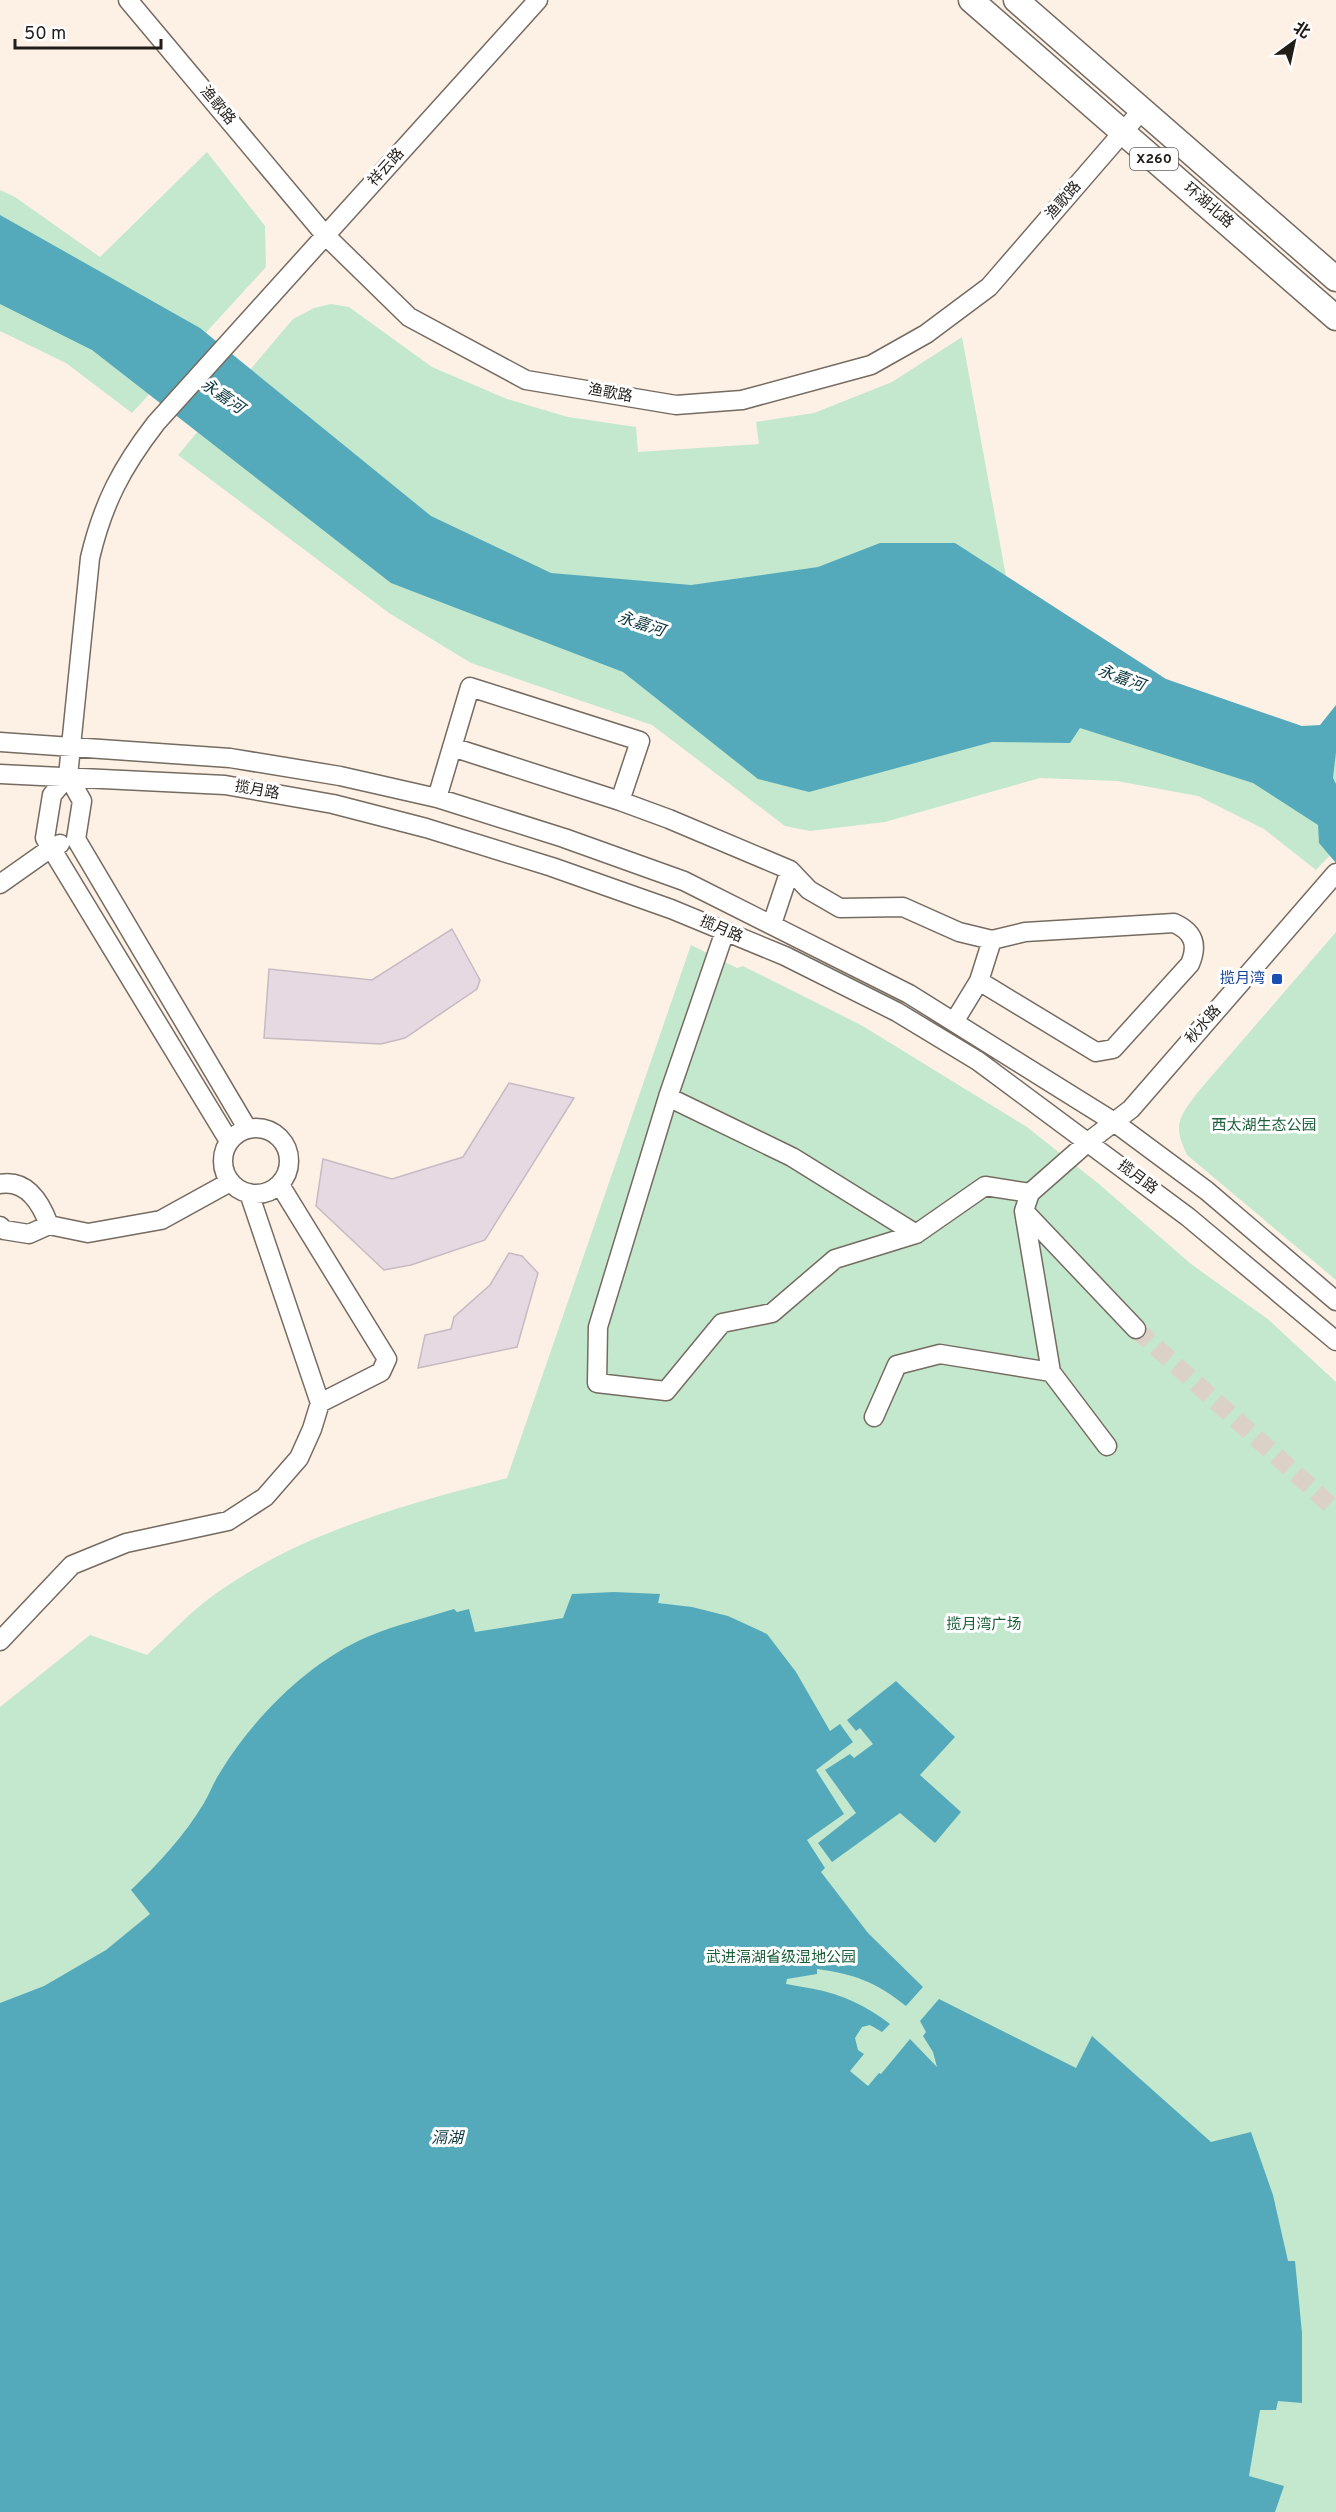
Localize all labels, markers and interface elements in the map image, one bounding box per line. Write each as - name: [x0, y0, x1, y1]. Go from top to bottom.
- scale bar: [15, 12, 160, 50]
- north arrow: [1264, 12, 1324, 72]
- text: 北: [1289, 18, 1313, 44]
- text: 50 m: [24, 23, 66, 46]
- street label: 渔歌路: [195, 83, 239, 129]
- street label: 祥云路: [365, 145, 409, 191]
- road number: X260: [1130, 148, 1178, 170]
- street label: 渔歌路: [1042, 178, 1086, 224]
- street label: 环湖北路: [1179, 178, 1238, 233]
- water label: 永嘉河: [197, 375, 250, 421]
- street label: 渔歌路: [586, 381, 634, 407]
- water label: 永嘉河: [615, 608, 670, 643]
- water label: 永嘉河: [1095, 661, 1150, 698]
- street label: 揽月路: [233, 778, 281, 804]
- street label: 揽月路: [697, 912, 745, 948]
- place label: 揽月湾: [1220, 970, 1265, 989]
- marker: 揽月湾: [1270, 972, 1284, 986]
- street label: 秋水路: [1182, 1002, 1226, 1048]
- park label: 西太湖生态公园: [1211, 1117, 1317, 1136]
- street label: 揽月路: [1113, 1157, 1161, 1199]
- park label: 揽月湾广场: [946, 1616, 1022, 1635]
- park label: 武进滆湖省级湿地公园: [706, 1949, 856, 1968]
- water label: 滆湖: [431, 2129, 466, 2149]

